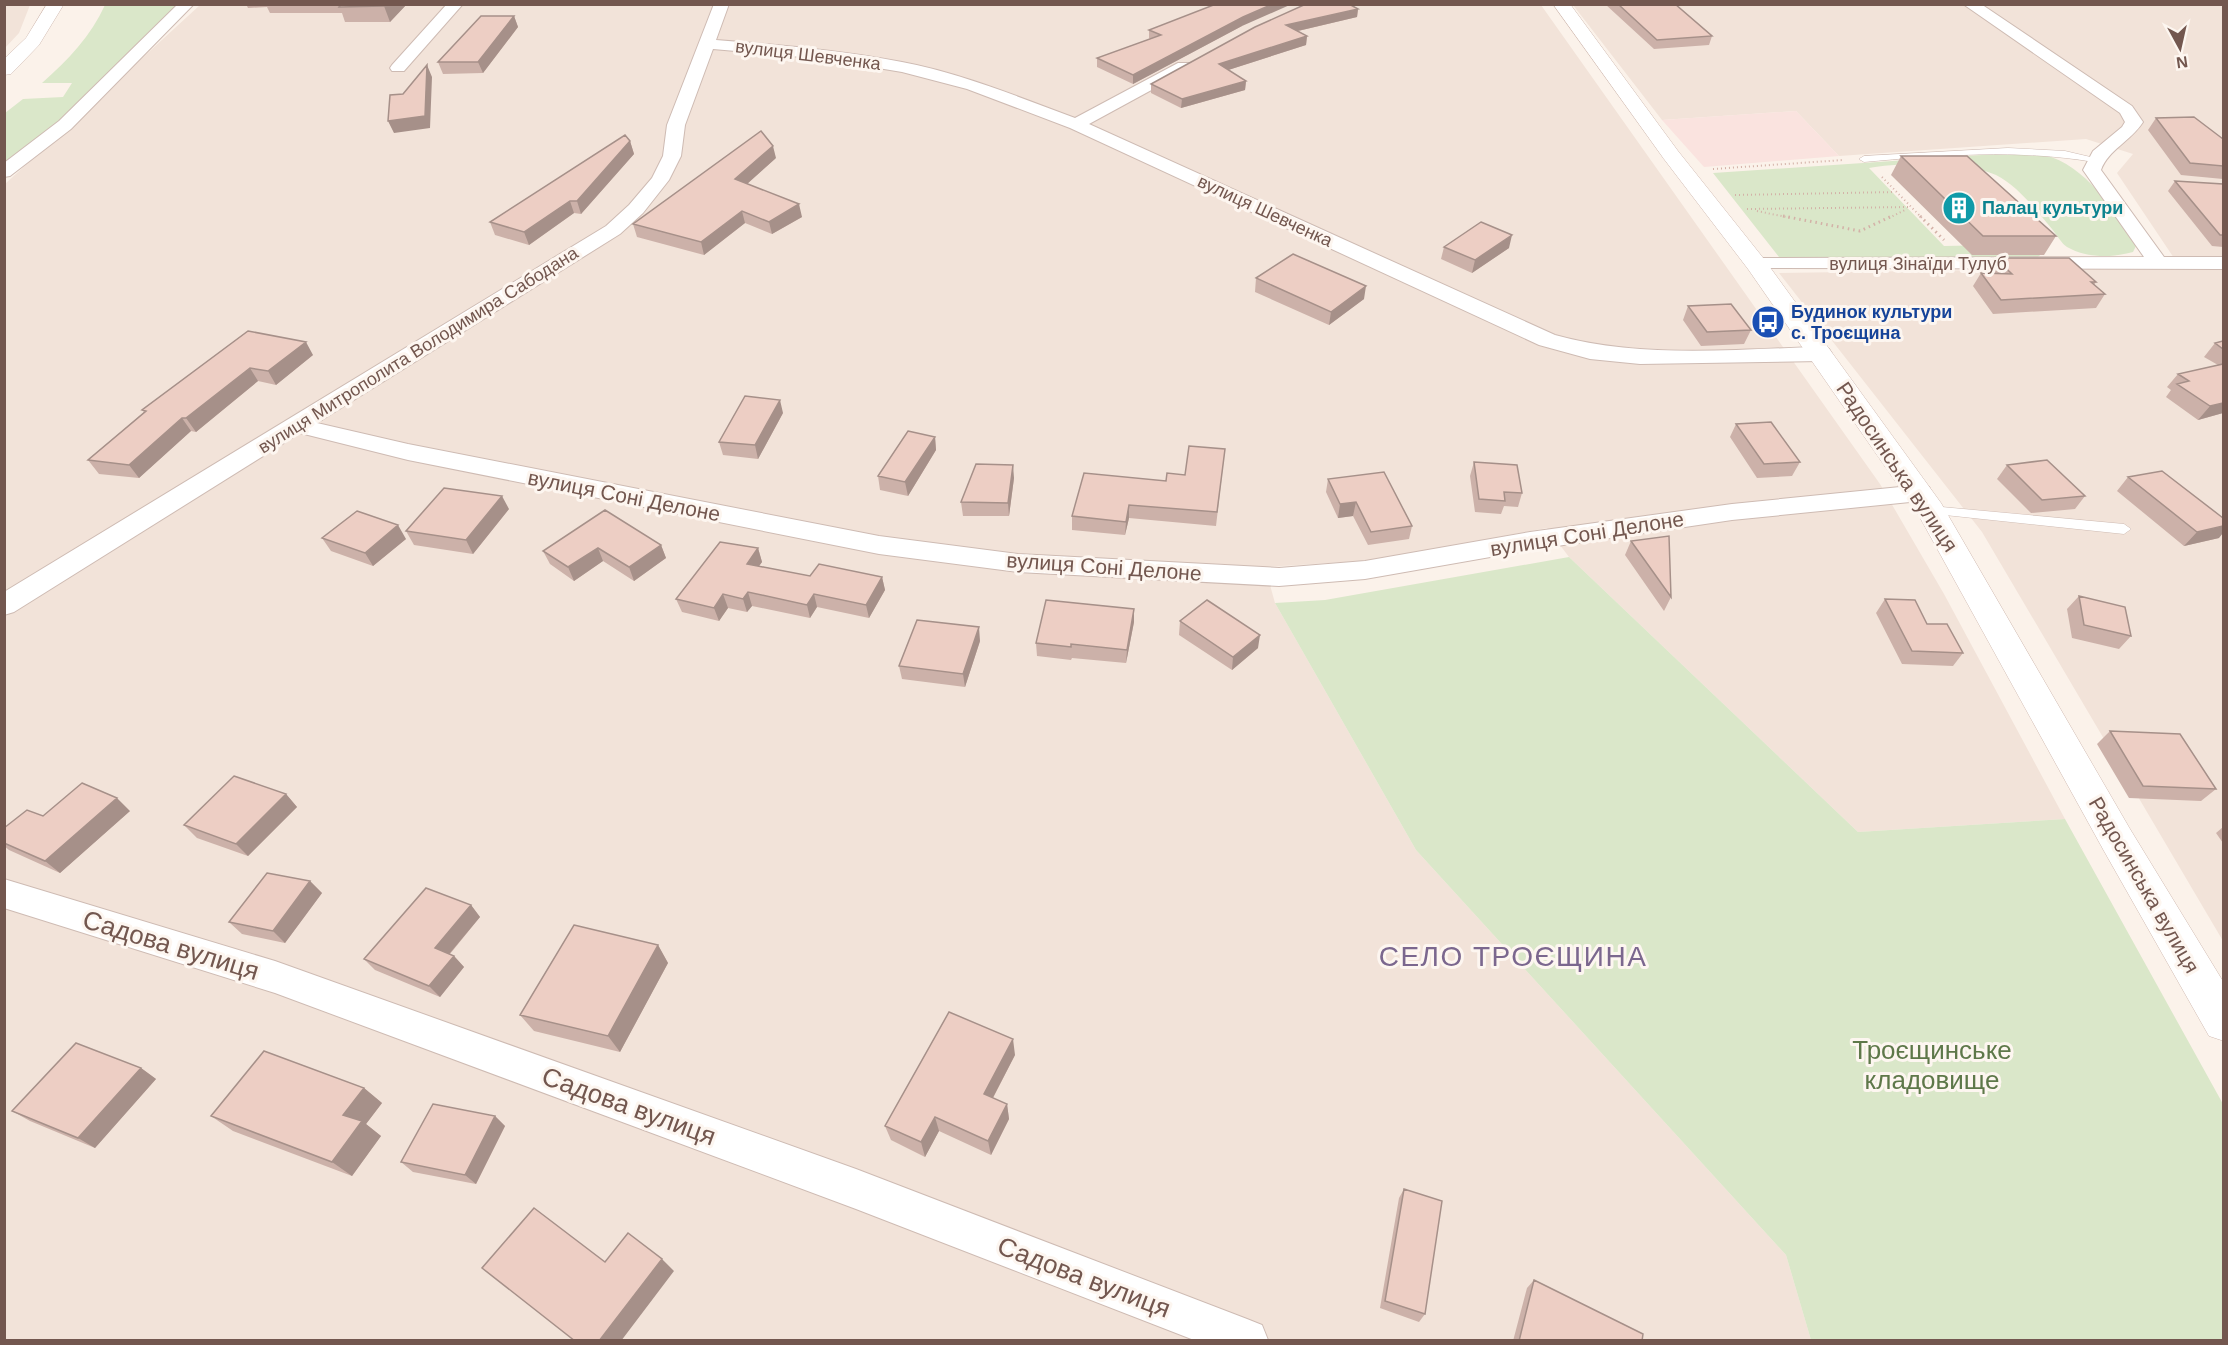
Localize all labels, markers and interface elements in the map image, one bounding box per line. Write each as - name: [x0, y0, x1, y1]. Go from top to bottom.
- north arrow: [2150, 18, 2210, 78]
- street label: вулиця Шевченка: [734, 36, 883, 74]
- text: N: [2175, 53, 2189, 72]
- street label: вулиця Шевченка: [1194, 171, 1336, 251]
- building icon: Палац культури: [1941, 190, 1977, 226]
- place label: Палац культури: [1982, 198, 2123, 218]
- street label: вулиця Митрополита Володимира Сабодана: [254, 242, 582, 457]
- street label: вулиця Зінаїди Тулуб: [1829, 254, 2007, 274]
- place label: Будинок культури с. Троєщина: [1791, 302, 1952, 343]
- bus stop icon: Будинок культури с. Троєщина: [1750, 304, 1786, 340]
- street label: Радосинська вулиця: [1832, 378, 1963, 556]
- street label: вулиця Соні Делоне: [526, 466, 722, 525]
- street label: вулиця Соні Делоне: [1489, 507, 1685, 560]
- street label: вулиця Соні Делоне: [1006, 548, 1202, 585]
- street label: Радосинська вулиця: [2085, 793, 2204, 977]
- street label: Садова вулиця: [79, 904, 263, 986]
- district label: СЕЛО ТРОЄЩИНА: [1379, 941, 1647, 972]
- park label: Троєщинське кладовище: [1852, 1035, 2012, 1095]
- street label: Садова вулиця: [538, 1061, 720, 1151]
- street label: Садова вулиця: [993, 1230, 1175, 1324]

